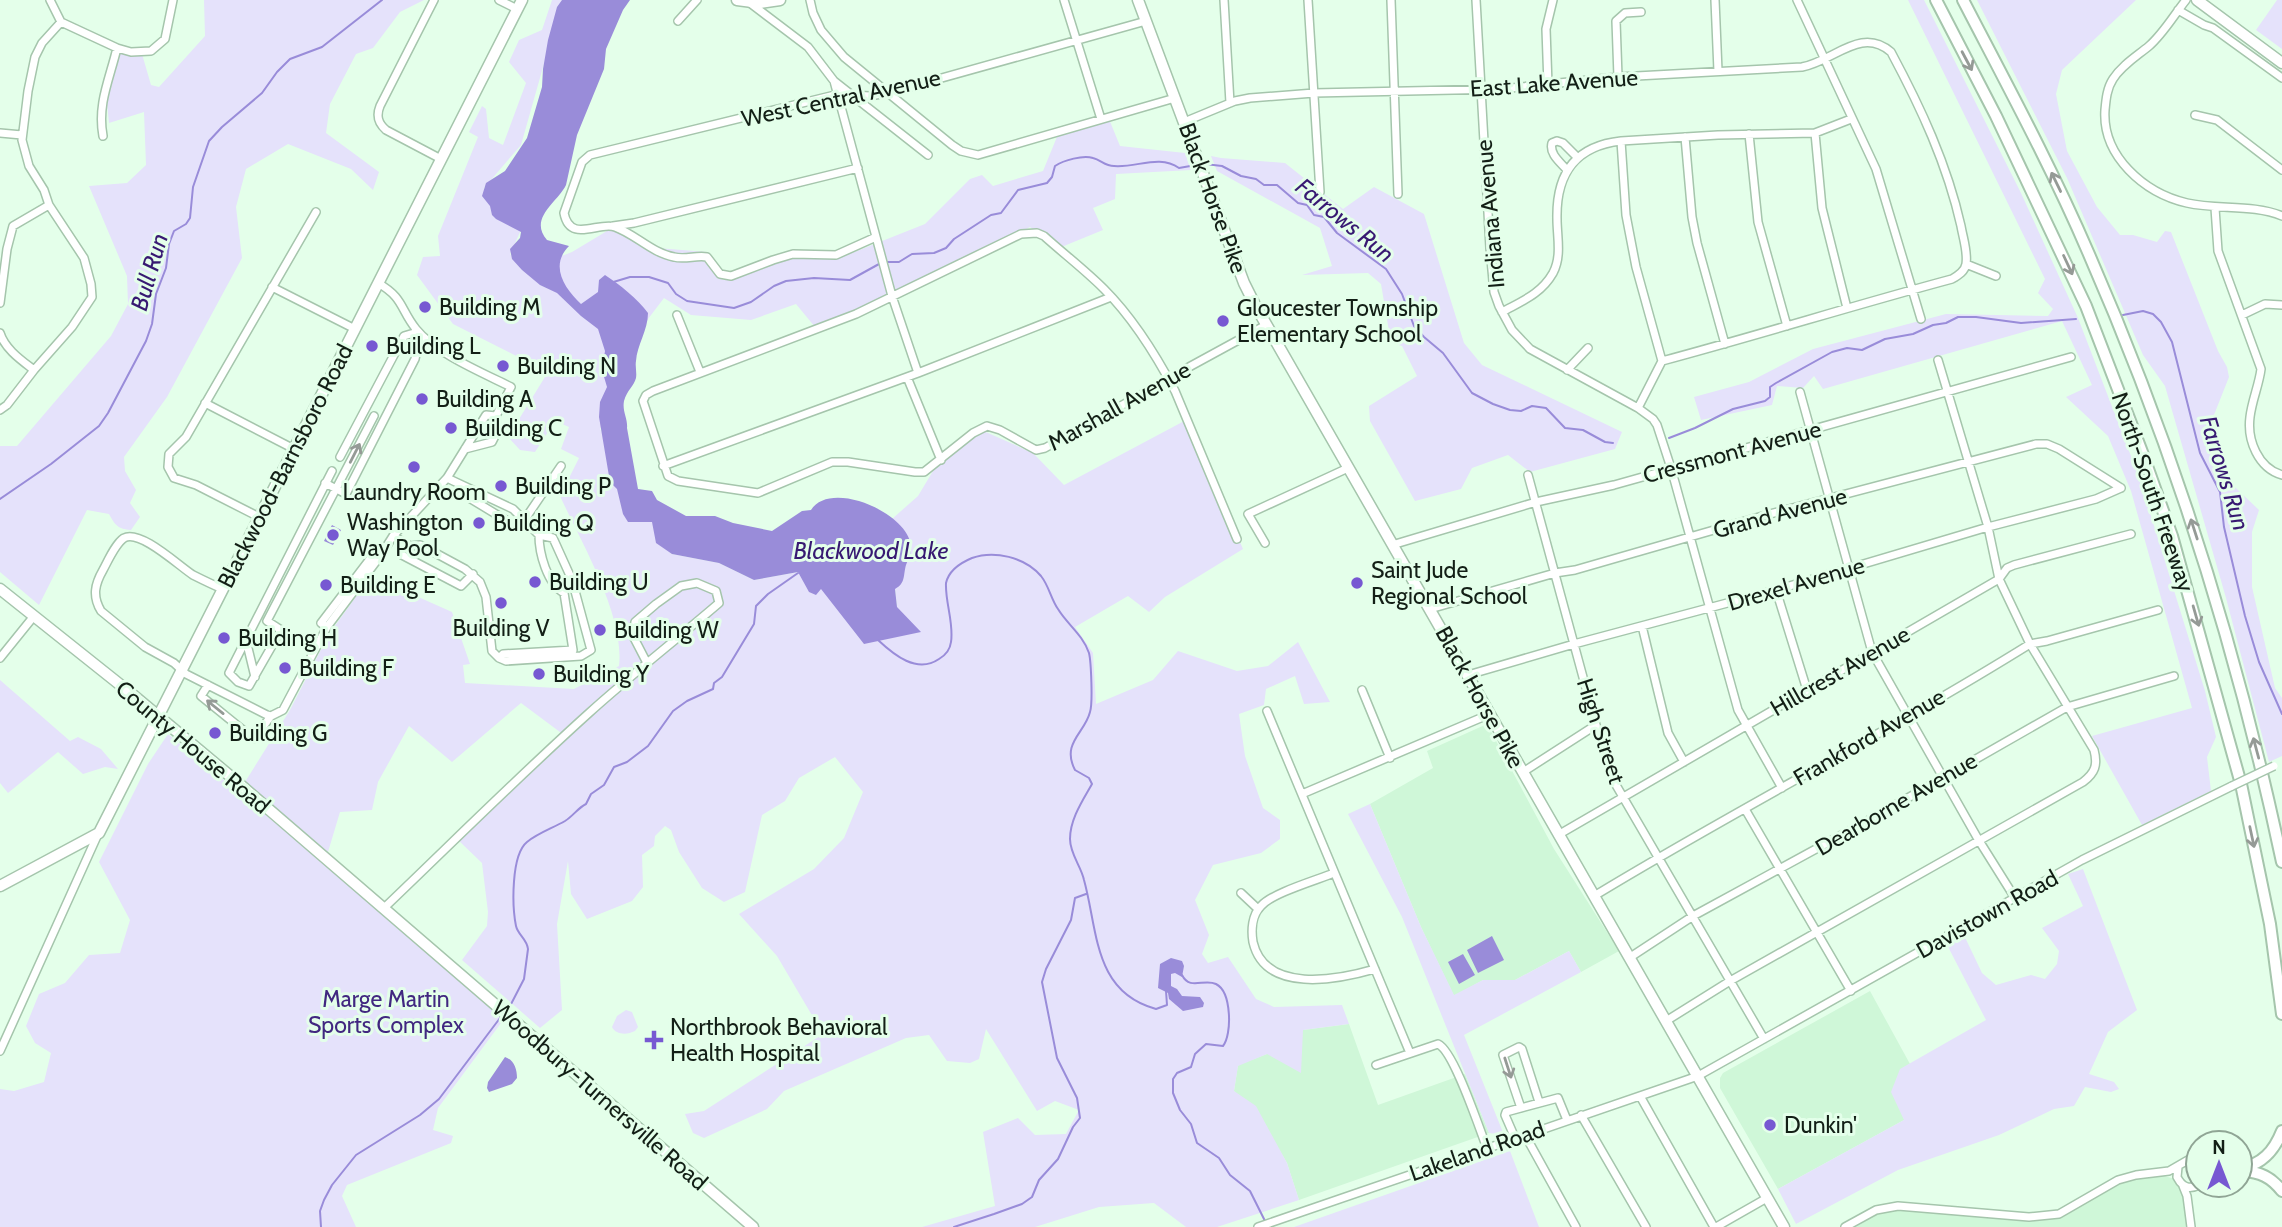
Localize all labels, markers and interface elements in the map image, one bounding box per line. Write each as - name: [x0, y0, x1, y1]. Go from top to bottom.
- one-way arrow: [1961, 50, 1974, 71]
- street label: West Central Avenue: [739, 63, 943, 133]
- street label: East Lake Avenue: [1469, 63, 1639, 103]
- street label: Black Horse Pike: [1173, 119, 1253, 277]
- street label: Indiana Avenue: [1470, 138, 1510, 290]
- water label: Farrows Run: [1290, 172, 1400, 268]
- one-way arrow: [2048, 172, 2062, 193]
- water label: Bull Run: [124, 230, 174, 314]
- one-way arrow: [2062, 254, 2075, 275]
- place label: Building M: [439, 293, 541, 321]
- place label: Gloucester Township Elementary School: [1237, 294, 1438, 348]
- marker: Building M: [417, 299, 433, 315]
- marker: Gloucester Township Elementary School: [1215, 313, 1231, 329]
- place label: Building L: [386, 332, 481, 360]
- marker: Building L: [364, 338, 380, 354]
- street label: Blackwood-Barnsboro Road: [211, 339, 359, 593]
- place label: Building N: [517, 352, 616, 380]
- street label: Marshall Avenue: [1043, 355, 1195, 457]
- marker: Building N: [495, 358, 511, 374]
- place label: Building A: [436, 385, 533, 413]
- street label: North-South Freeway: [2106, 389, 2200, 596]
- marker: Building A: [414, 391, 430, 407]
- water label: Farrows Run: [2194, 412, 2256, 534]
- place label: Building C: [465, 414, 562, 442]
- street label: Cressmont Avenue: [1640, 415, 1824, 489]
- marker: Building C: [443, 420, 459, 436]
- one-way arrow: [348, 443, 362, 464]
- marker: Laundry Room: [406, 459, 422, 475]
- place label: Building P: [515, 472, 611, 500]
- place label: Laundry Room: [342, 478, 486, 506]
- marker: Building P: [493, 478, 509, 494]
- street label: Grand Avenue: [1710, 482, 1850, 544]
- place label: Washington Way Pool: [347, 508, 463, 562]
- place label: Building Q: [493, 509, 594, 537]
- marker: Building Q: [471, 515, 487, 531]
- one-way arrow: [2187, 519, 2199, 541]
- marker: Washington Way Pool: [325, 527, 341, 543]
- water label: Blackwood Lake: [793, 536, 949, 565]
- street label: Drexel Avenue: [1724, 551, 1868, 617]
- place label: Saint Jude Regional School: [1371, 556, 1528, 610]
- place label: Building U: [549, 568, 649, 596]
- place label: Building E: [340, 571, 436, 599]
- marker: Building U: [527, 574, 543, 590]
- marker: Saint Jude Regional School: [1349, 575, 1365, 591]
- marker: Building E: [318, 577, 334, 593]
- marker: Building V: [493, 595, 509, 611]
- one-way arrow: [2190, 605, 2203, 627]
- place label: Building V: [452, 614, 550, 642]
- place label: Building W: [614, 616, 719, 644]
- street label: Hillcrest Avenue: [1765, 620, 1915, 722]
- street label: Black Horse Pike: [1430, 621, 1531, 773]
- marker: Building W: [592, 622, 608, 638]
- place label: Building H: [238, 624, 337, 652]
- marker: Building H: [216, 630, 232, 646]
- place label: Building F: [299, 654, 394, 682]
- marker: Building F: [277, 660, 293, 676]
- place label: Building Y: [553, 660, 650, 688]
- marker: Building Y: [531, 666, 547, 682]
- street label: County House Road: [110, 674, 276, 820]
- street label: High Street: [1571, 675, 1631, 787]
- street label: Frankford Avenue: [1788, 682, 1950, 792]
- one-way arrow: [206, 700, 224, 715]
- place label: Building G: [229, 719, 327, 747]
- marker: Building G: [207, 725, 223, 741]
- one-way arrow: [2249, 737, 2262, 760]
- street label: Dearborne Avenue: [1810, 746, 1982, 862]
- one-way arrow: [2246, 825, 2260, 848]
- street label: Davistown Road: [1911, 864, 2063, 964]
- park label: Marge Martin Sports Complex: [308, 985, 464, 1039]
- street label: Woodbury-Turnersville Road: [487, 994, 713, 1196]
- place label: Northbrook Behavioral Health Hospital: [670, 1013, 888, 1067]
- marker: Northbrook Behavioral Health Hospital: [644, 1030, 664, 1050]
- one-way arrow: [1503, 1056, 1515, 1078]
- place label: Dunkin': [1784, 1111, 1857, 1139]
- street label: Lakeland Road: [1406, 1115, 1548, 1187]
- marker: Dunkin': [1762, 1117, 1778, 1133]
- north arrow: [2184, 1129, 2254, 1199]
- text: N: [2212, 1136, 2226, 1159]

